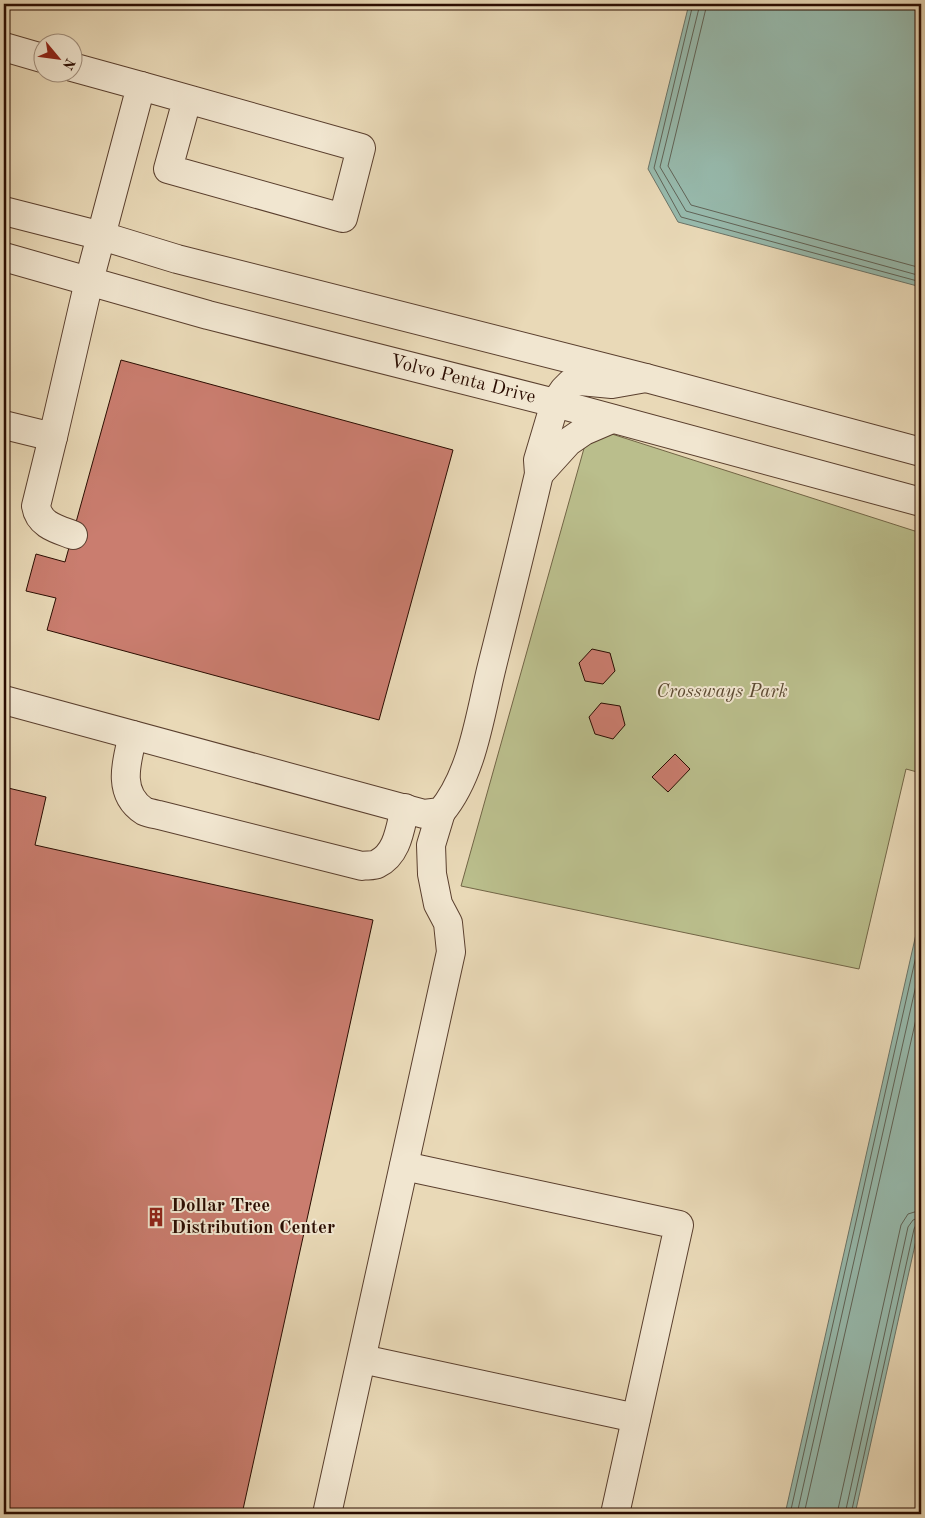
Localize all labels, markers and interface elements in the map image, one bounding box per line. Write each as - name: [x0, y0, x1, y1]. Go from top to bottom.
- north arrow: [32, 32, 82, 82]
- text: N: [60, 56, 77, 72]
- street label: Volvo Penta Drive: [388, 352, 538, 407]
- park label: Crossways Park: [656, 683, 788, 702]
- place label: Dollar Tree Distribution Center: [171, 1197, 335, 1238]
- building icon: Dollar Tree Distribution Center: [145, 1206, 167, 1228]

